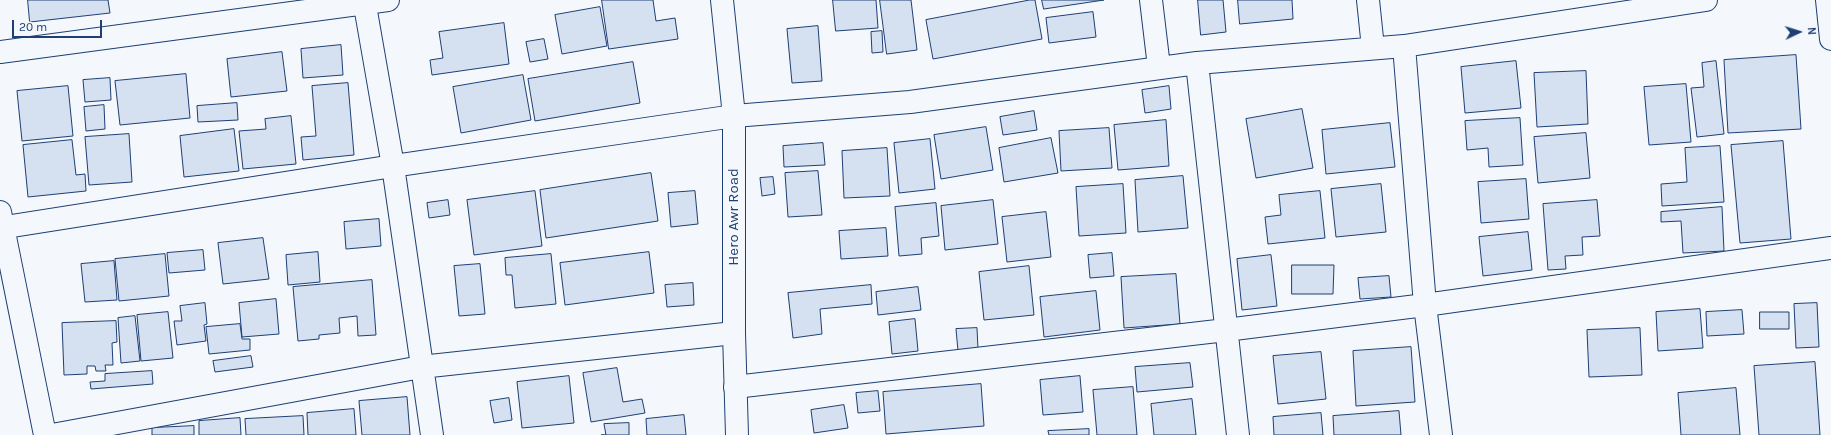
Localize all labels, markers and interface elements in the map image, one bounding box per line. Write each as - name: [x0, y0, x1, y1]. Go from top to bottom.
- scale bar: [14, 12, 104, 38]
- north arrow: [1779, 12, 1819, 52]
- text: 20 m: [19, 20, 47, 34]
- text: N: [1805, 27, 1818, 36]
- street label: Hero Awr Road: [725, 168, 743, 266]

